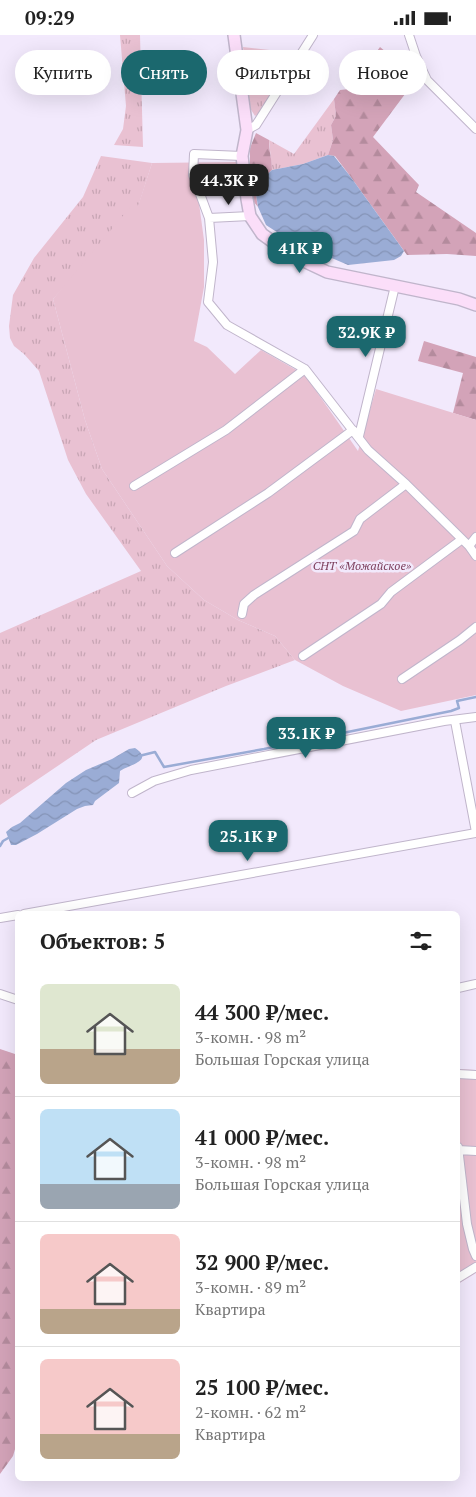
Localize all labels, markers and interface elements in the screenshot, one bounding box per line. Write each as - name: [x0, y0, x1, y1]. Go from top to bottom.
- text: 09:29: [25, 5, 74, 30]
- chip: Купить: [15, 50, 111, 95]
- chip: Снять: [121, 50, 207, 95]
- chip: Фильтры: [217, 50, 329, 95]
- chip: Новое: [339, 50, 427, 95]
- pin: 44.3K ₽: [183, 163, 275, 206]
- text: 44.3K ₽: [201, 169, 257, 191]
- pin: 41K ₽: [265, 231, 335, 274]
- text: 41K ₽: [279, 237, 321, 259]
- pin: 32.9K ₽: [320, 315, 412, 358]
- text: 32.9K ₽: [338, 321, 394, 343]
- park label: СНТ «Можайское»: [313, 558, 412, 573]
- pin: 33.1K ₽: [260, 717, 352, 759]
- text: 33.1K ₽: [278, 722, 334, 744]
- pin: 25.1K ₽: [202, 819, 294, 862]
- text: 25.1K ₽: [220, 825, 276, 847]
- text: Объектов: 5: [40, 927, 165, 955]
- icon: filters: [407, 927, 435, 955]
- text: 44 300 ₽/мес.: [195, 998, 329, 1026]
- icon: home: [80, 1004, 140, 1064]
- text: 3-комн. · 98 m²: [195, 1026, 306, 1048]
- text: Большая Горская улица: [195, 1048, 370, 1070]
- text: 41 000 ₽/мес.: [195, 1123, 329, 1151]
- icon: home: [80, 1129, 140, 1189]
- text: 3-комн. · 98 m²: [195, 1151, 306, 1173]
- text: Большая Горская улица: [195, 1173, 370, 1195]
- text: 32 900 ₽/мес.: [195, 1248, 329, 1276]
- icon: home: [80, 1254, 140, 1314]
- text: 3-комн. · 89 m²: [195, 1276, 306, 1298]
- text: Квартира: [195, 1298, 266, 1320]
- text: 25 100 ₽/мес.: [195, 1373, 329, 1401]
- icon: home: [80, 1379, 140, 1439]
- text: 2-комн. · 62 m²: [195, 1401, 306, 1423]
- text: Квартира: [195, 1423, 266, 1445]

